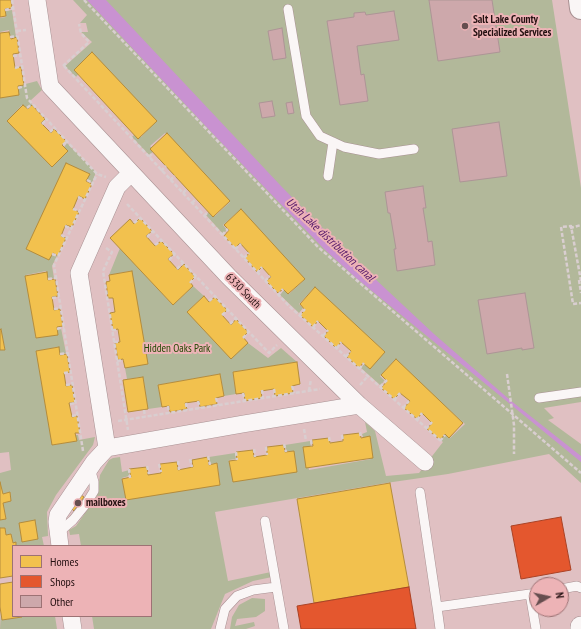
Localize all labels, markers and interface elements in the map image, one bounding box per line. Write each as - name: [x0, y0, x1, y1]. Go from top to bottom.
- place label: Salt Lake County Specialized Services: [473, 13, 551, 39]
- marker: Salt Lake County Specialized Services: [460, 21, 470, 31]
- water label: Utah Lake distribution canal: [283, 195, 377, 285]
- street label: 6330 South: [223, 271, 263, 311]
- park label: Hidden Oaks Park: [144, 342, 210, 356]
- place label: mailboxes: [86, 496, 126, 510]
- marker: mailboxes: [73, 498, 83, 508]
- legend: [12, 545, 152, 617]
- text: Homes: [50, 554, 78, 569]
- text: Shops: [50, 574, 75, 589]
- north arrow: [529, 577, 569, 617]
- text: N: [552, 591, 567, 599]
- text: Other: [50, 594, 73, 609]

